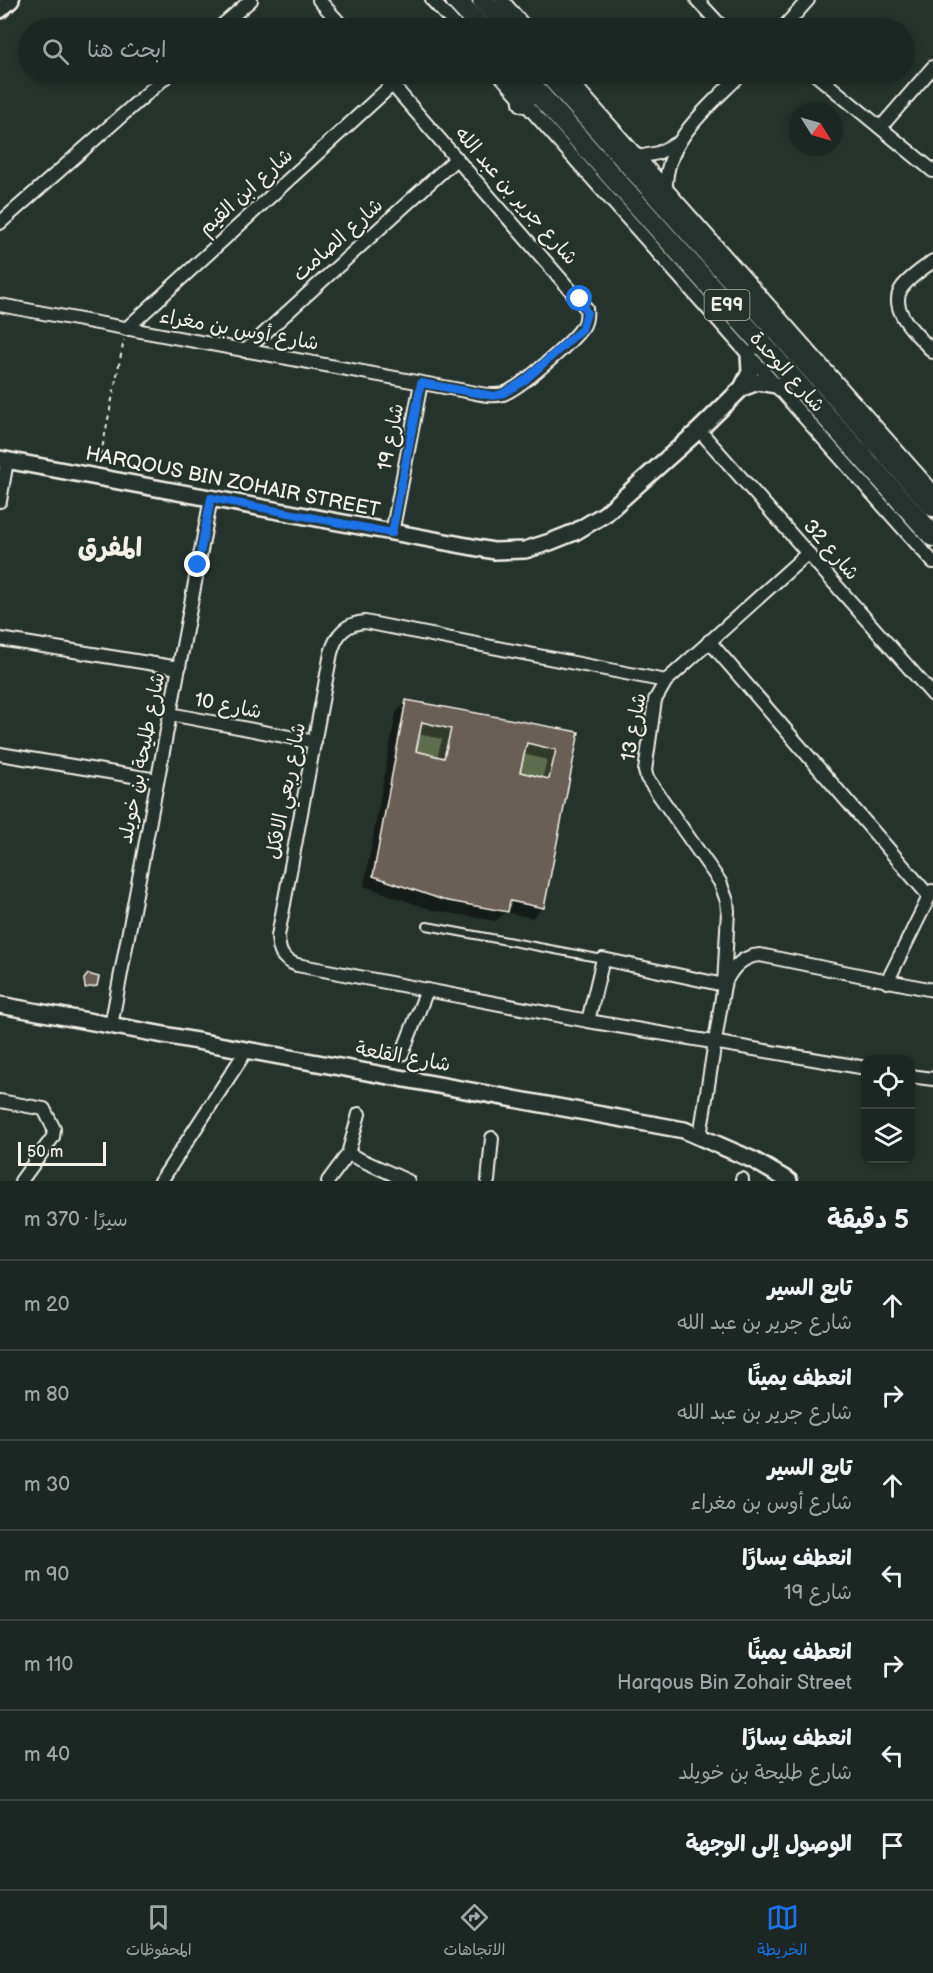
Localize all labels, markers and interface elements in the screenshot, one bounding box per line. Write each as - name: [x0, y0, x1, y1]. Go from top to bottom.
- search box: [18, 18, 915, 84]
- icon: search: [39, 35, 72, 68]
- text: ابحث هنا: [87, 37, 167, 64]
- north arrow: [789, 102, 843, 156]
- street label: شارع جرير بن عبد الله: [449, 122, 582, 271]
- street label: شارع ابن القيم: [194, 143, 299, 242]
- street label: شارع الصامت: [288, 193, 389, 287]
- route start: [566, 285, 592, 311]
- road number: E99: [704, 290, 750, 320]
- street label: شارع أوس بن مغراء: [157, 304, 321, 357]
- street label: شارع الوحدة: [744, 326, 830, 418]
- street label: شارع 19: [373, 401, 410, 473]
- street label: HARQOUS BIN ZOHAIR STREET: [84, 442, 382, 522]
- street label: شارع 32: [797, 515, 864, 586]
- district label: المفرق: [78, 533, 142, 564]
- route end: [184, 551, 210, 577]
- street label: شارع طليحة بن خويلد: [114, 670, 171, 846]
- street label: شارع 10: [192, 688, 264, 725]
- street label: شارع 13: [616, 691, 653, 763]
- street label: شارع ربعي الافكل: [261, 721, 316, 862]
- street label: شارع القلعة: [354, 1037, 452, 1078]
- map controls: [861, 1055, 915, 1163]
- button: locate: [861, 1055, 915, 1109]
- button: layers: [861, 1109, 915, 1163]
- scale bar: [18, 1139, 106, 1166]
- text: 50 m: [27, 1143, 63, 1162]
- text: 5 دقيقة: [827, 1205, 909, 1236]
- text: سيرًا · 370 m: [24, 1208, 128, 1232]
- text: تابع السير: [768, 1275, 852, 1302]
- icon: ahead: [876, 1289, 909, 1322]
- text: 20 m: [24, 1293, 70, 1317]
- text: شارع جرير بن عبد الله: [677, 1311, 852, 1335]
- text: انعطف يمينًا: [748, 1365, 852, 1392]
- icon: right: [876, 1379, 909, 1412]
- text: 80 m: [24, 1383, 69, 1407]
- text: شارع جرير بن عبد الله: [677, 1401, 852, 1425]
- text: تابع السير: [768, 1455, 852, 1482]
- icon: ahead: [876, 1469, 909, 1502]
- text: 30 m: [24, 1473, 70, 1497]
- text: شارع أوس بن مغراء: [691, 1491, 852, 1515]
- text: انعطف يسارًا: [742, 1545, 852, 1572]
- icon: left: [876, 1559, 909, 1592]
- text: 90 m: [24, 1563, 69, 1587]
- text: شارع 19: [784, 1581, 852, 1605]
- text: انعطف يمينًا: [748, 1639, 852, 1666]
- icon: right: [876, 1649, 909, 1682]
- text: 110 m: [24, 1653, 73, 1677]
- text: Harqous Bin Zohair Street: [617, 1671, 852, 1695]
- text: انعطف يسارًا: [742, 1725, 852, 1752]
- icon: left: [876, 1739, 909, 1772]
- text: 40 m: [24, 1743, 70, 1767]
- text: شارع طليحة بن خويلد: [678, 1761, 852, 1785]
- icon: arrive: [876, 1829, 909, 1862]
- text: الوصول إلى الوجهة: [685, 1831, 852, 1858]
- tab: المحفوظات: [126, 1901, 192, 1964]
- tab: الاتجاهات: [444, 1901, 505, 1964]
- tab: الخريطة: [757, 1901, 807, 1964]

